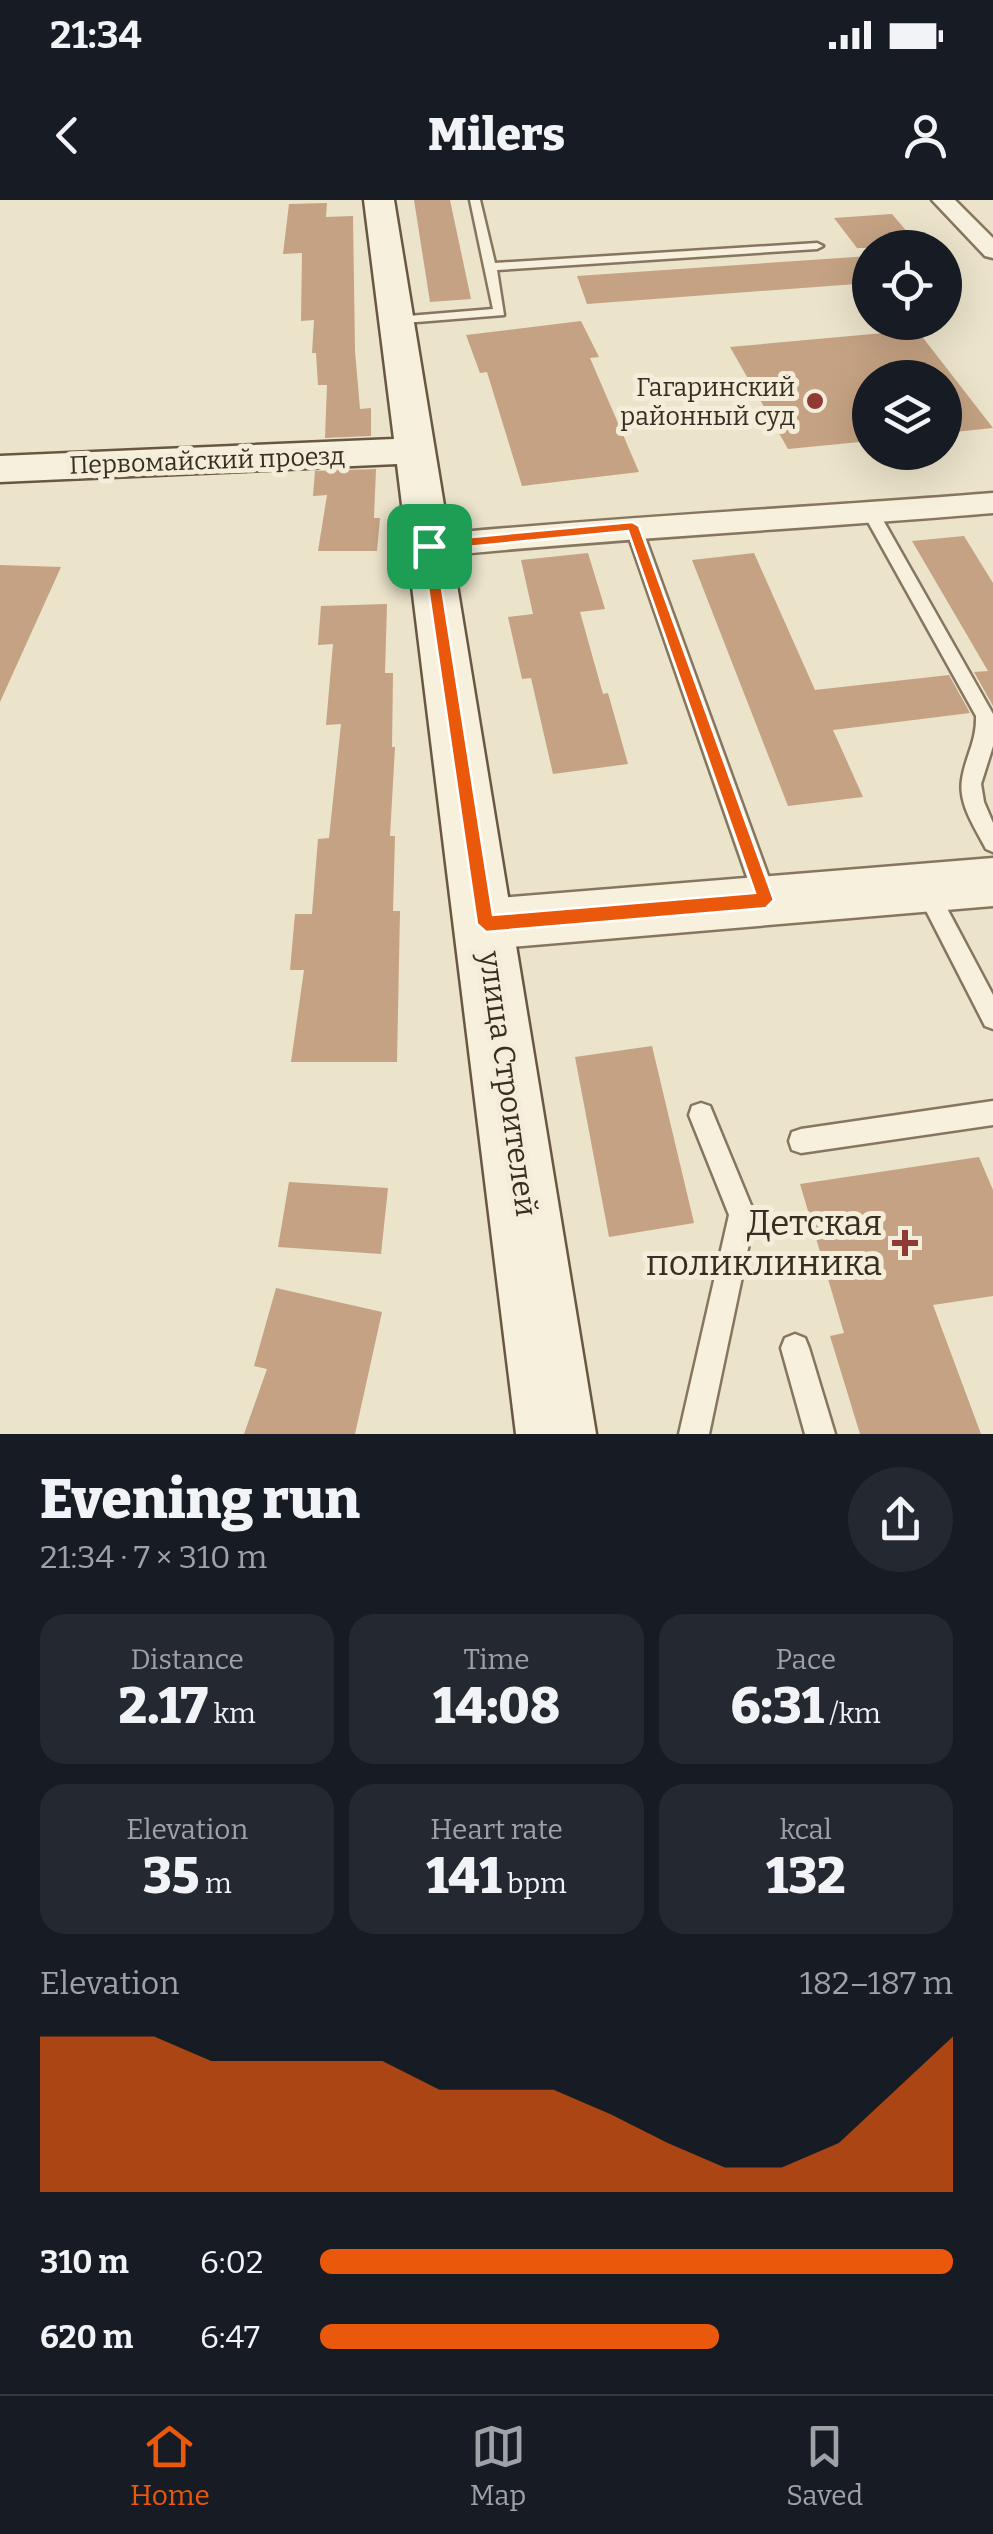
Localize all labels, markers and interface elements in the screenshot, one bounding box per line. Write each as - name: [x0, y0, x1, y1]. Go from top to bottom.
- text: 21:34: [50, 12, 142, 58]
- icon: back: [40, 108, 95, 163]
- text: Milers: [428, 108, 565, 162]
- icon: person: [898, 108, 953, 163]
- map controls: [852, 230, 962, 470]
- button: locate: [852, 230, 962, 340]
- button: layers: [852, 360, 962, 470]
- place label: Гагаринский районный суд: [620, 373, 795, 432]
- marker: Гагаринский районный суд: [804, 390, 826, 412]
- street label: Первомайский проезд: [69, 441, 345, 481]
- pin: [387, 504, 472, 589]
- icon: arrive: [402, 519, 457, 574]
- street label: улица Строителей: [471, 948, 544, 1219]
- place label: Детская поликлиника: [646, 1202, 882, 1284]
- marker: Детская поликлиника: [892, 1230, 918, 1256]
- text: Evening run: [40, 1467, 360, 1533]
- button: share: [848, 1467, 953, 1572]
- text: 21:34 · 7 × 310 m: [40, 1538, 267, 1576]
- text: Distance: [130, 1643, 244, 1676]
- text: Time: [463, 1643, 530, 1676]
- text: Pace: [776, 1643, 836, 1676]
- text: 2.17: [119, 1676, 208, 1736]
- text: 14:08: [433, 1676, 560, 1736]
- text: 6:31: [731, 1676, 824, 1736]
- text: km: [208, 1697, 256, 1730]
- text: /km: [824, 1697, 881, 1730]
- text: Elevation: [126, 1813, 248, 1846]
- text: Heart rate: [430, 1813, 563, 1846]
- text: kcal: [780, 1813, 832, 1846]
- text: 35: [143, 1846, 199, 1906]
- text: 141: [426, 1846, 502, 1906]
- text: 132: [766, 1846, 846, 1906]
- text: m: [199, 1867, 232, 1900]
- text: bpm: [502, 1867, 567, 1900]
- text: Elevation: [40, 1964, 180, 2002]
- text: 182–187 m: [800, 1964, 953, 2002]
- text: 310 m: [40, 2243, 129, 2281]
- text: 6:02: [200, 2243, 263, 2281]
- text: 620 m: [40, 2318, 133, 2356]
- text: 6:47: [200, 2318, 260, 2356]
- tab: Home: [130, 2419, 210, 2512]
- tab: Map: [470, 2419, 526, 2512]
- tab: Saved: [786, 2419, 863, 2512]

